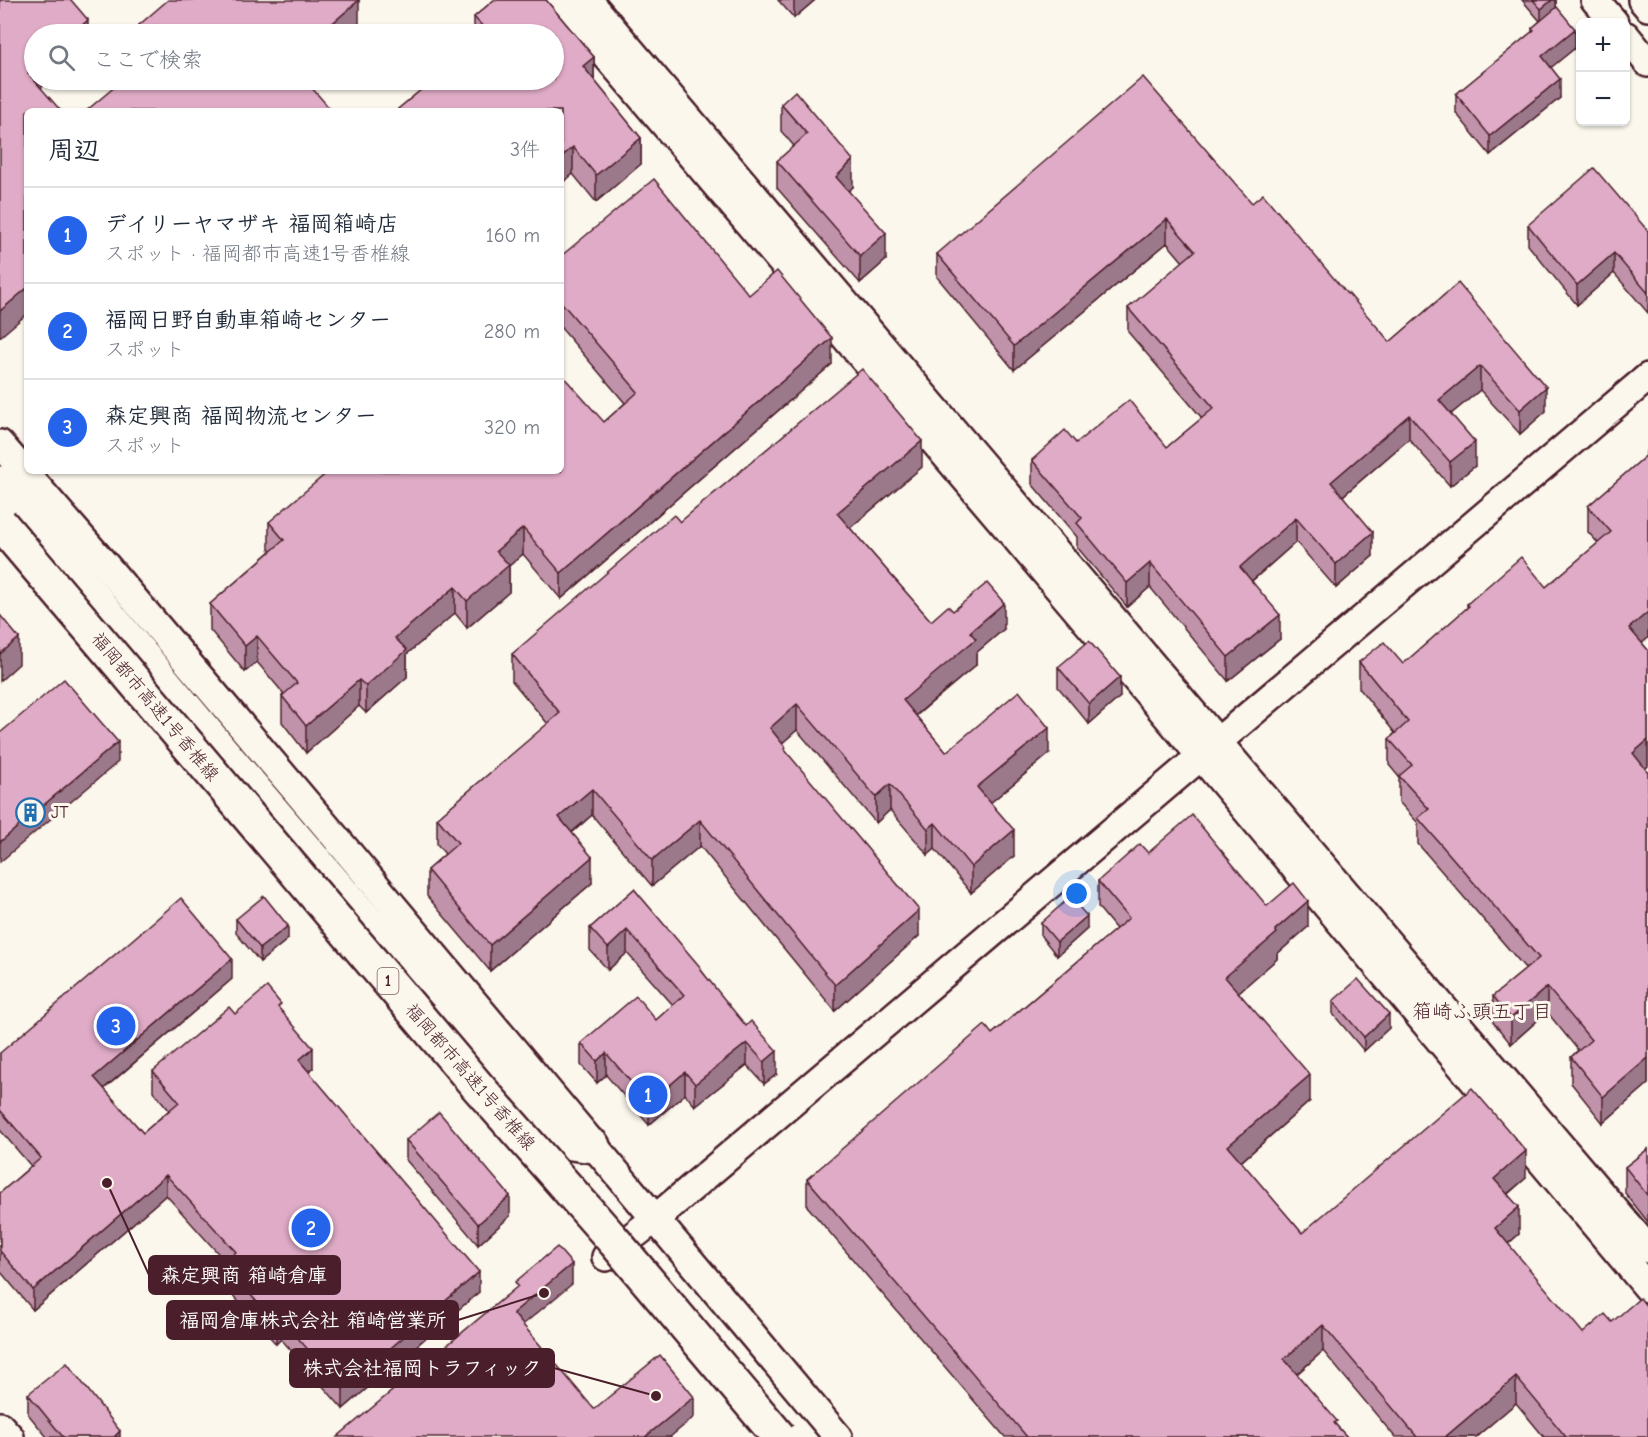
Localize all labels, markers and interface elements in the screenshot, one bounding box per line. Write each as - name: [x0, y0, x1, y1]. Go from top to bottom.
- map controls: [1576, 18, 1630, 126]
- button: +: [1576, 18, 1630, 72]
- search box: [24, 24, 564, 90]
- icon: search: [45, 41, 78, 74]
- text: ここで検索: [93, 47, 203, 73]
- button: −: [1576, 72, 1630, 126]
- text: 周辺: [48, 136, 100, 166]
- text: 3件: [510, 138, 540, 161]
- text: デイリーヤマザキ 福岡箱崎店: [105, 211, 398, 237]
- text: 1: [64, 224, 71, 247]
- text: 160 m: [486, 224, 540, 247]
- text: スポット · 福岡都市高速1号香椎線: [105, 242, 410, 265]
- text: 福岡日野自動車箱崎センター: [105, 307, 391, 333]
- text: 2: [63, 320, 72, 343]
- text: 280 m: [484, 320, 540, 343]
- text: スポット: [105, 338, 185, 361]
- text: 森定興商 福岡物流センター: [105, 403, 377, 429]
- text: 3: [63, 416, 72, 439]
- text: 320 m: [484, 416, 540, 439]
- text: スポット: [105, 434, 185, 457]
- street label: 福岡都市高速1号香椎線: [87, 629, 223, 785]
- building icon: JT: [14, 796, 46, 828]
- place label: JT: [51, 802, 69, 823]
- your location: [1062, 879, 1091, 908]
- road number: 1: [378, 968, 398, 994]
- street label: 福岡都市高速1号香椎線: [401, 999, 539, 1155]
- district label: 箱崎ふ頭五丁目: [1412, 1000, 1552, 1023]
- pin: 3: [96, 1004, 136, 1048]
- pin: 1: [628, 1072, 668, 1118]
- pin: 2: [292, 1206, 330, 1250]
- callout: 森定興商 箱崎倉庫: [149, 1256, 340, 1294]
- text: 森定興商 箱崎倉庫: [160, 1264, 328, 1287]
- callout: 福岡倉庫株式会社 箱崎営業所: [167, 1301, 458, 1339]
- text: 福岡倉庫株式会社 箱崎営業所: [179, 1309, 447, 1332]
- callout: 株式会社福岡トラフィック: [290, 1349, 554, 1387]
- text: 株式会社福岡トラフィック: [303, 1357, 541, 1380]

